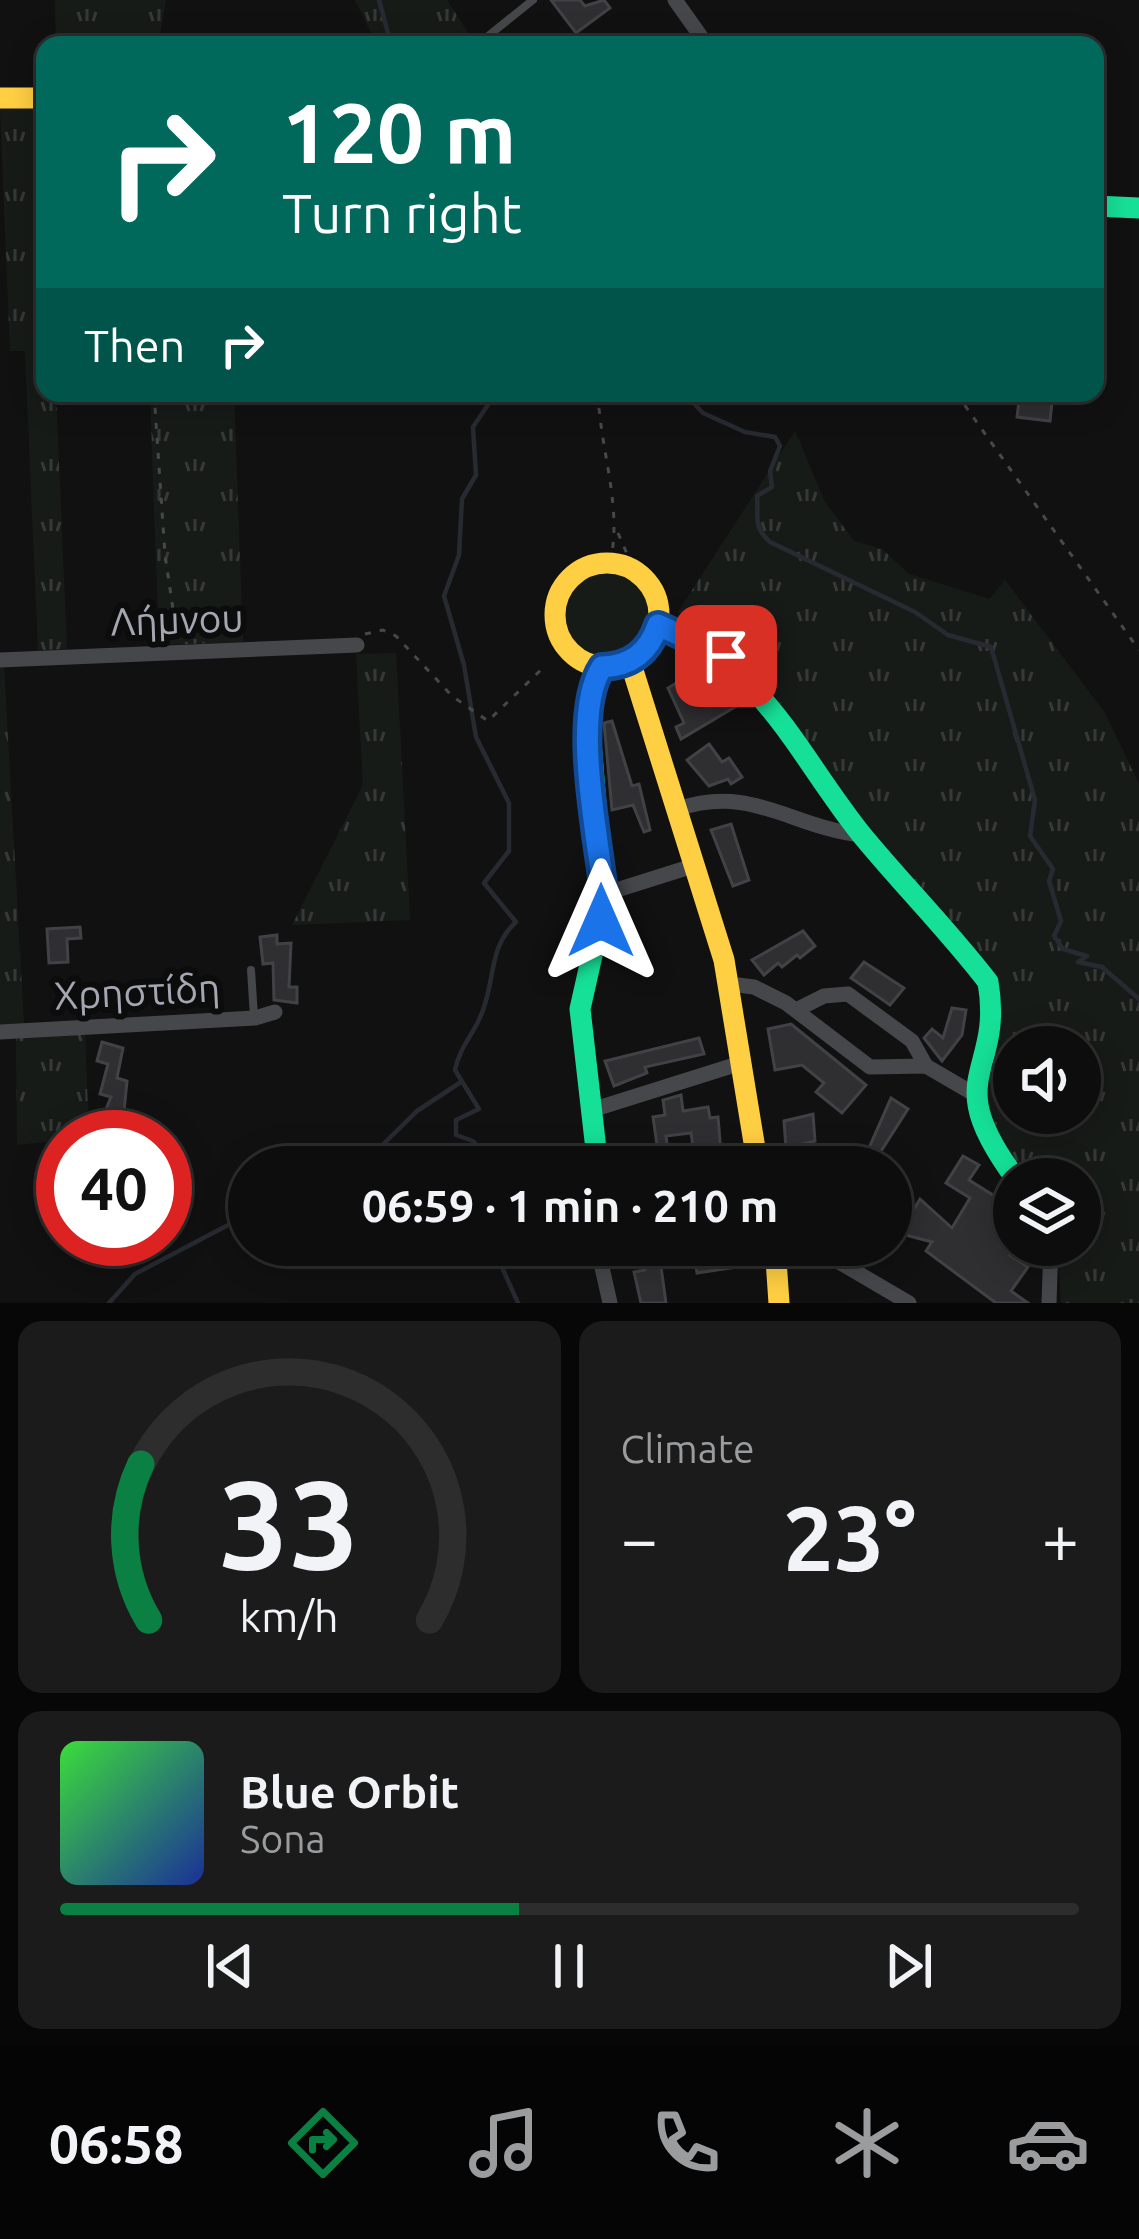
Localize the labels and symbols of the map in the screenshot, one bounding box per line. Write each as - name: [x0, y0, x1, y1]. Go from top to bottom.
- street label: Λήμνου: [110, 595, 244, 643]
- pin: [675, 605, 777, 707]
- position arrow: [538, 858, 664, 984]
- street label: Χρηστίδη: [53, 965, 221, 1017]
- speed limit sign: 40: [36, 1110, 192, 1266]

